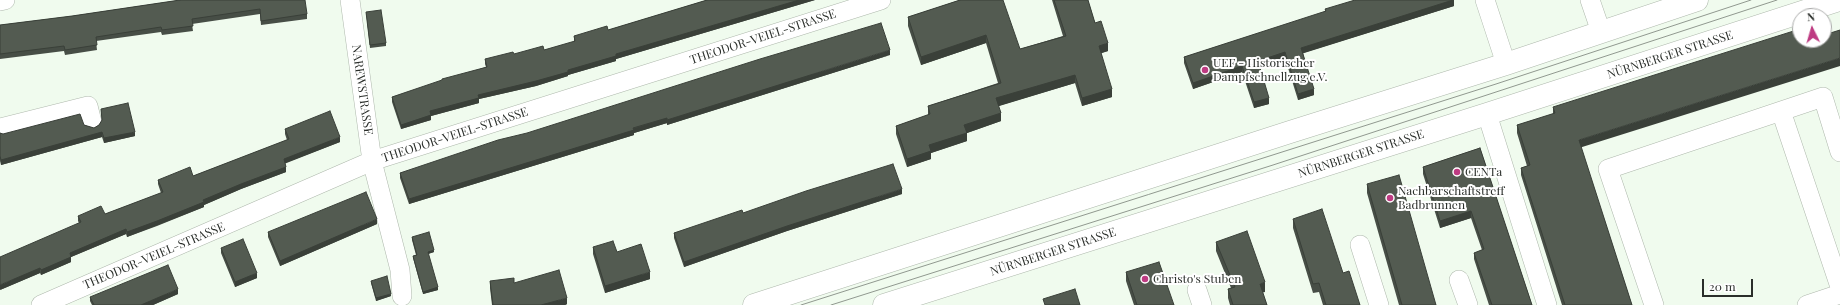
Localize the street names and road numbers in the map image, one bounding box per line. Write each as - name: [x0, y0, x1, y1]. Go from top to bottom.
- street label: THEODOR-VEIEL-STRASSE: [688, 7, 838, 67]
- street label: NÜRNBERGER STRASSE: [1605, 28, 1735, 82]
- street label: NAREWSTRASSE: [349, 44, 375, 136]
- street label: THEODOR-VEIEL-STRASSE: [380, 105, 530, 165]
- street label: NÜRNBERGER STRASSE: [1296, 127, 1426, 181]
- street label: THEODOR-VEIEL-STRASSE: [81, 220, 227, 292]
- street label: NÜRNBERGER STRASSE: [988, 225, 1118, 279]

